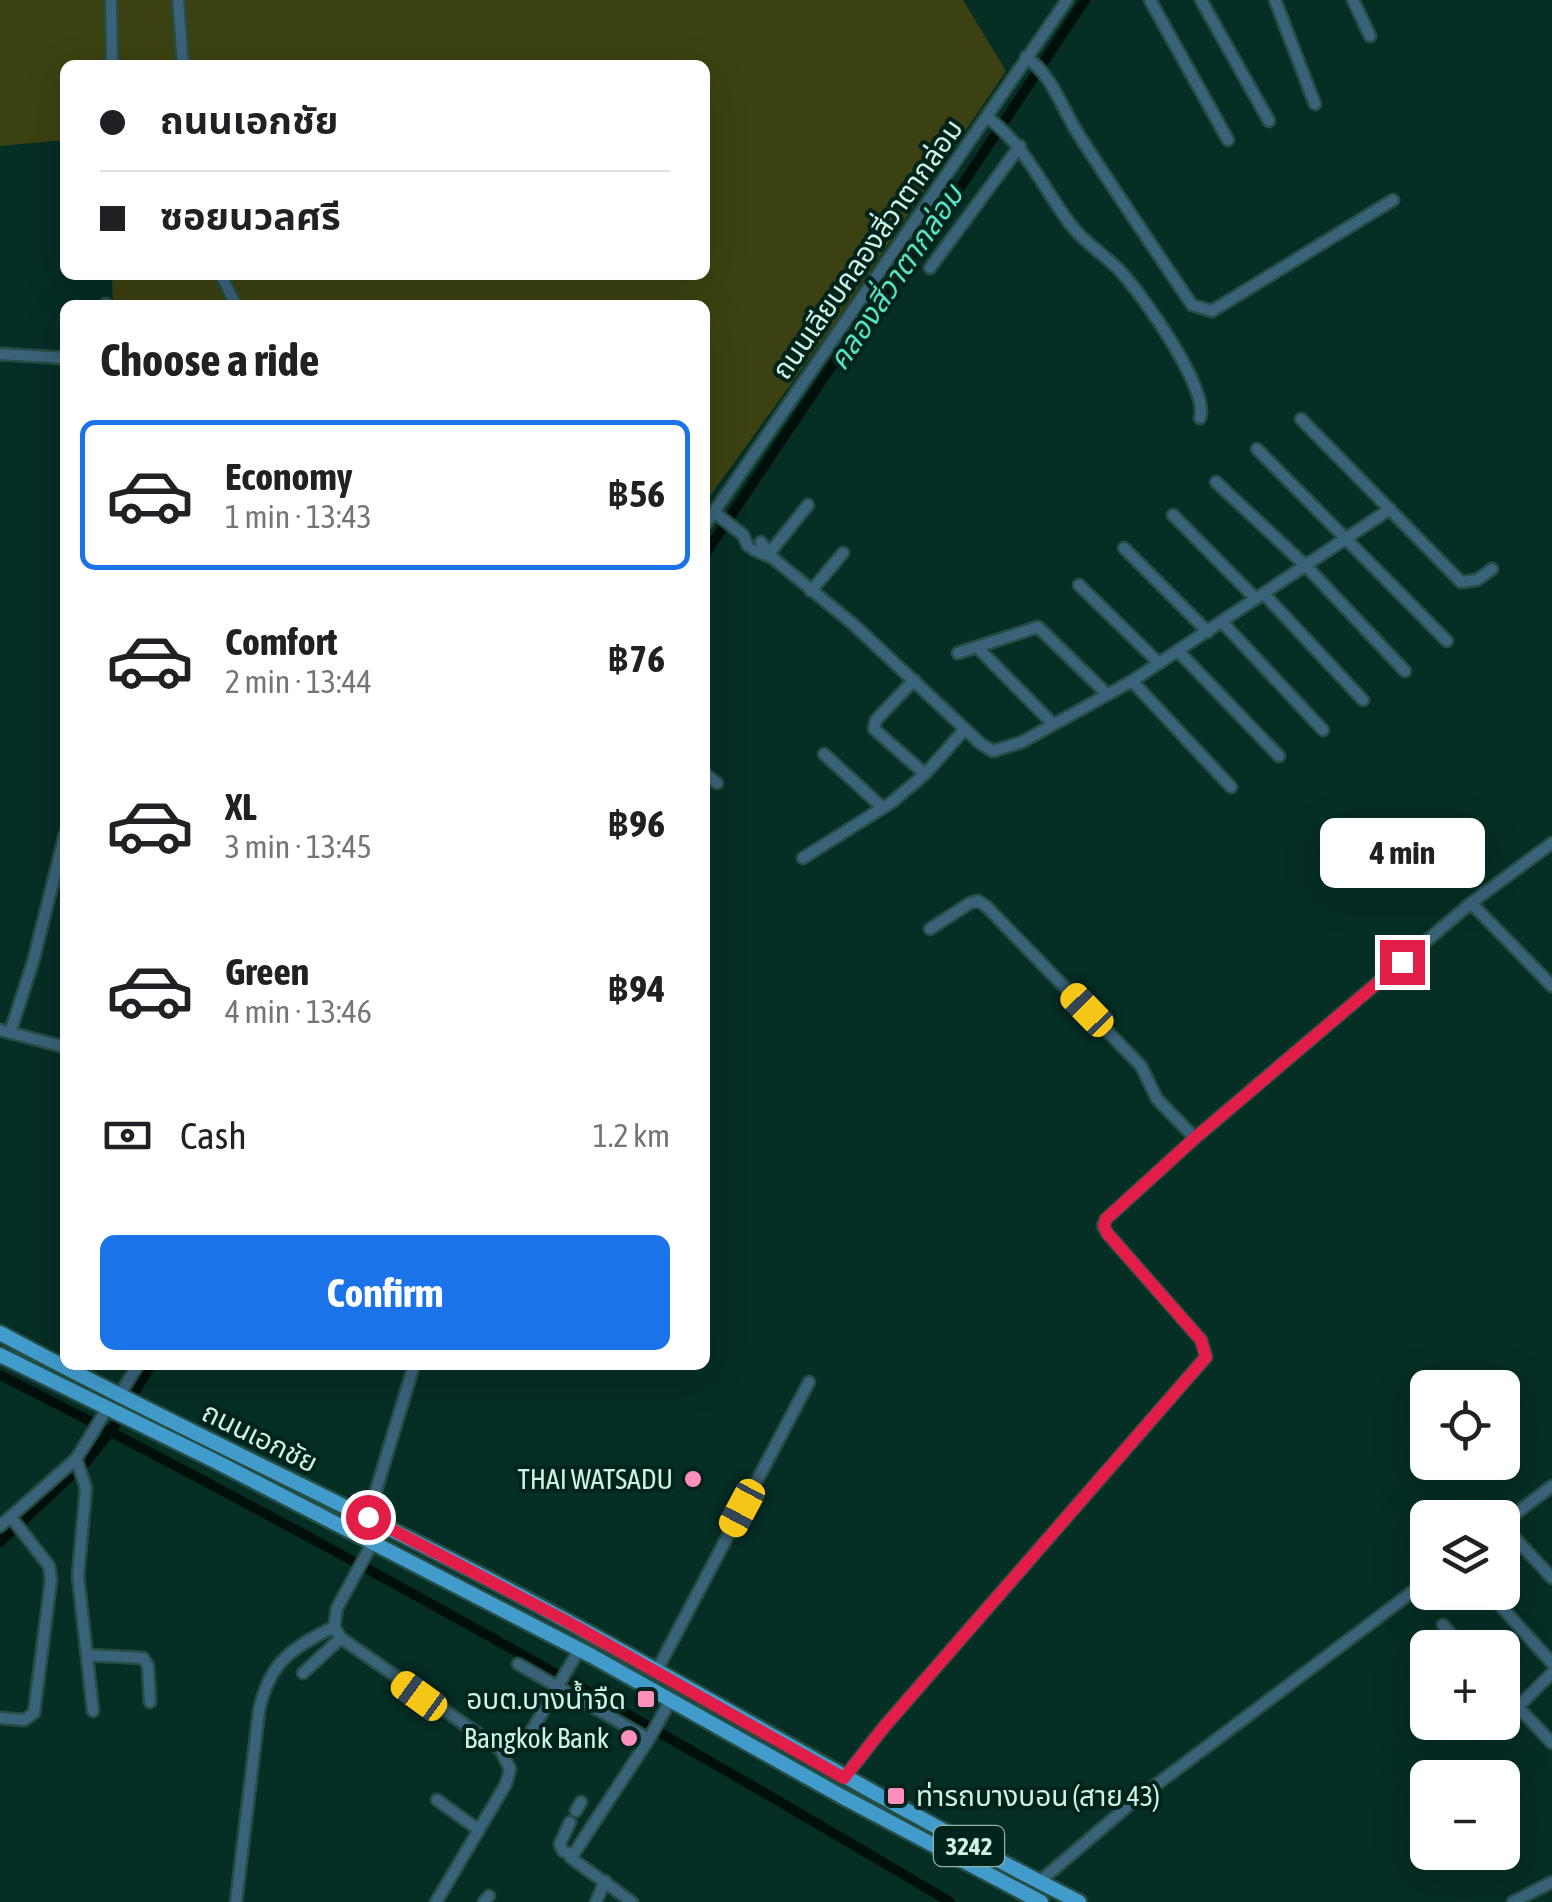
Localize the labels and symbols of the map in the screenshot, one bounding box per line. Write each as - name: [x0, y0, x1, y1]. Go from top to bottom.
- street label: ถนนเลียบคลองสี่วาตากล่อม: [765, 113, 969, 385]
- water label: คลองสี่วาตากล่อม: [820, 178, 970, 376]
- callout: 4 min: [1320, 817, 1484, 887]
- route end: [1380, 940, 1425, 985]
- car: [1055, 978, 1119, 1042]
- street label: ถนนเอกชัย: [197, 1395, 323, 1479]
- place label: THAI WATSADU: [517, 1463, 673, 1495]
- marker: THAI WATSADU: [682, 1468, 704, 1490]
- car: [715, 1474, 769, 1542]
- route start: [346, 1495, 391, 1540]
- car: [386, 1666, 452, 1726]
- place label: อบต.บางน้ำจืด: [466, 1680, 626, 1715]
- marker: อบต.บางน้ำจืด: [635, 1688, 657, 1710]
- place label: Bangkok Bank: [464, 1722, 609, 1754]
- marker: Bangkok Bank: [618, 1727, 640, 1749]
- place label: ท่ารถบางบอน (สาย 43): [916, 1780, 1160, 1812]
- marker: ท่ารถบางบอน (สาย 43): [885, 1785, 907, 1807]
- road number: 3242: [934, 1826, 1004, 1866]

